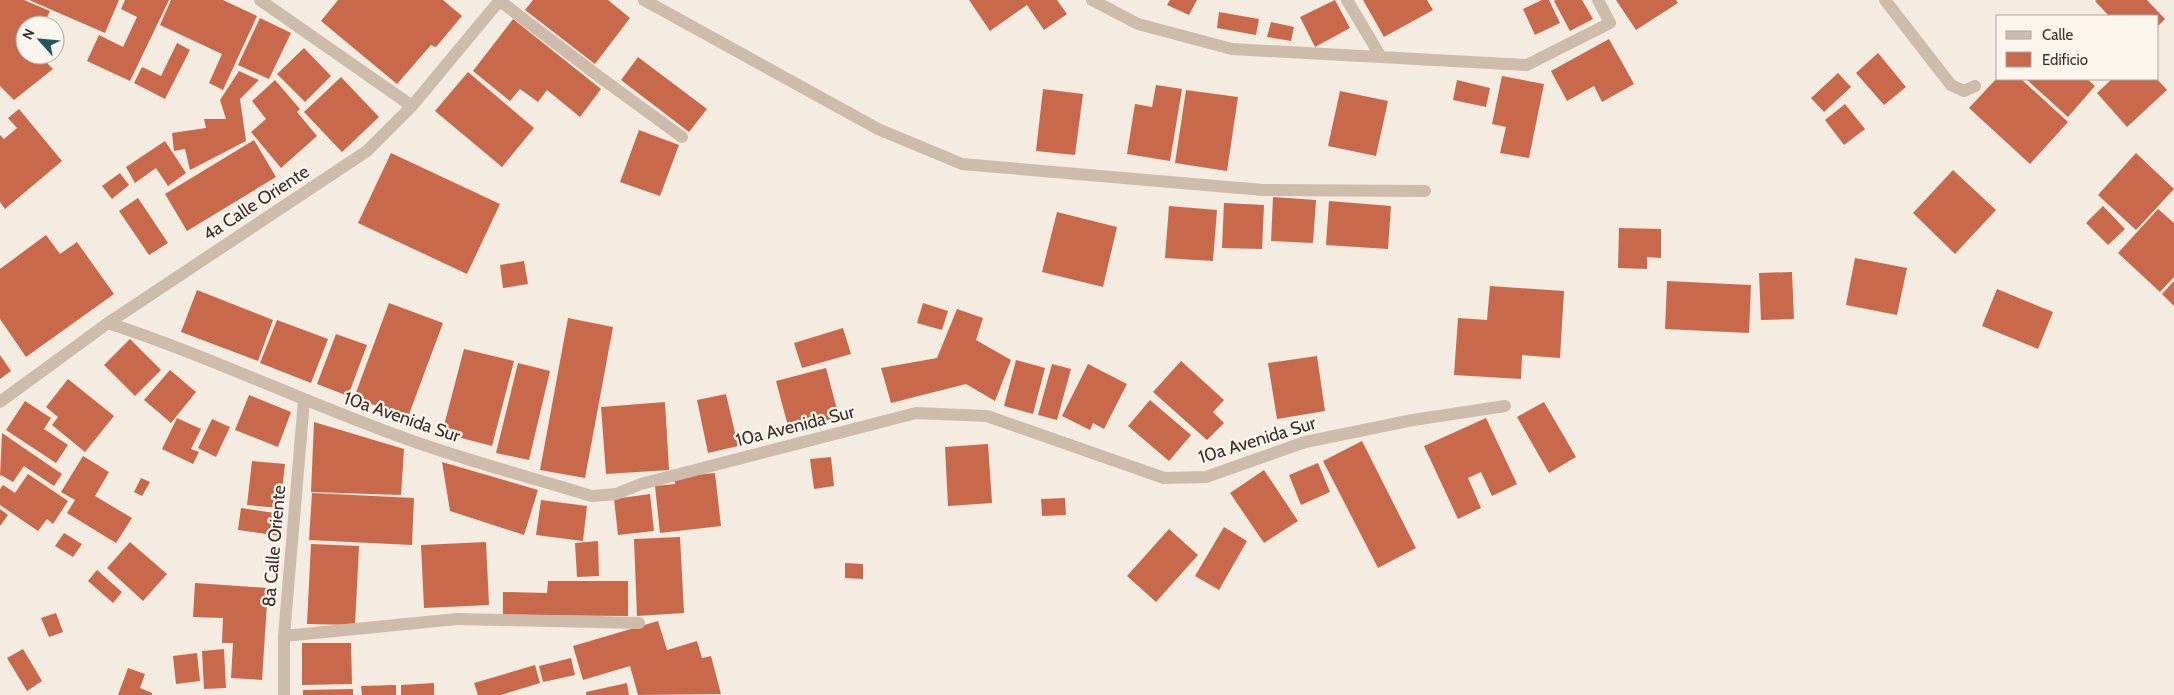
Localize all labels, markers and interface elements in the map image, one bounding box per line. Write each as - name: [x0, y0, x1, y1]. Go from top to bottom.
- north arrow: [15, 15, 65, 65]
- legend: [1996, 15, 2159, 80]
- text: N: [18, 26, 39, 43]
- text: Calle: [2042, 26, 2073, 44]
- text: Edificio: [2042, 51, 2088, 69]
- street label: 4a Calle Oriente: [199, 161, 313, 245]
- street label: 10a Avenida Sur: [341, 387, 463, 447]
- street label: 10a Avenida Sur: [733, 401, 857, 451]
- street label: 10a Avenida Sur: [1196, 412, 1319, 468]
- street label: 8a Calle Oriente: [258, 484, 290, 608]

